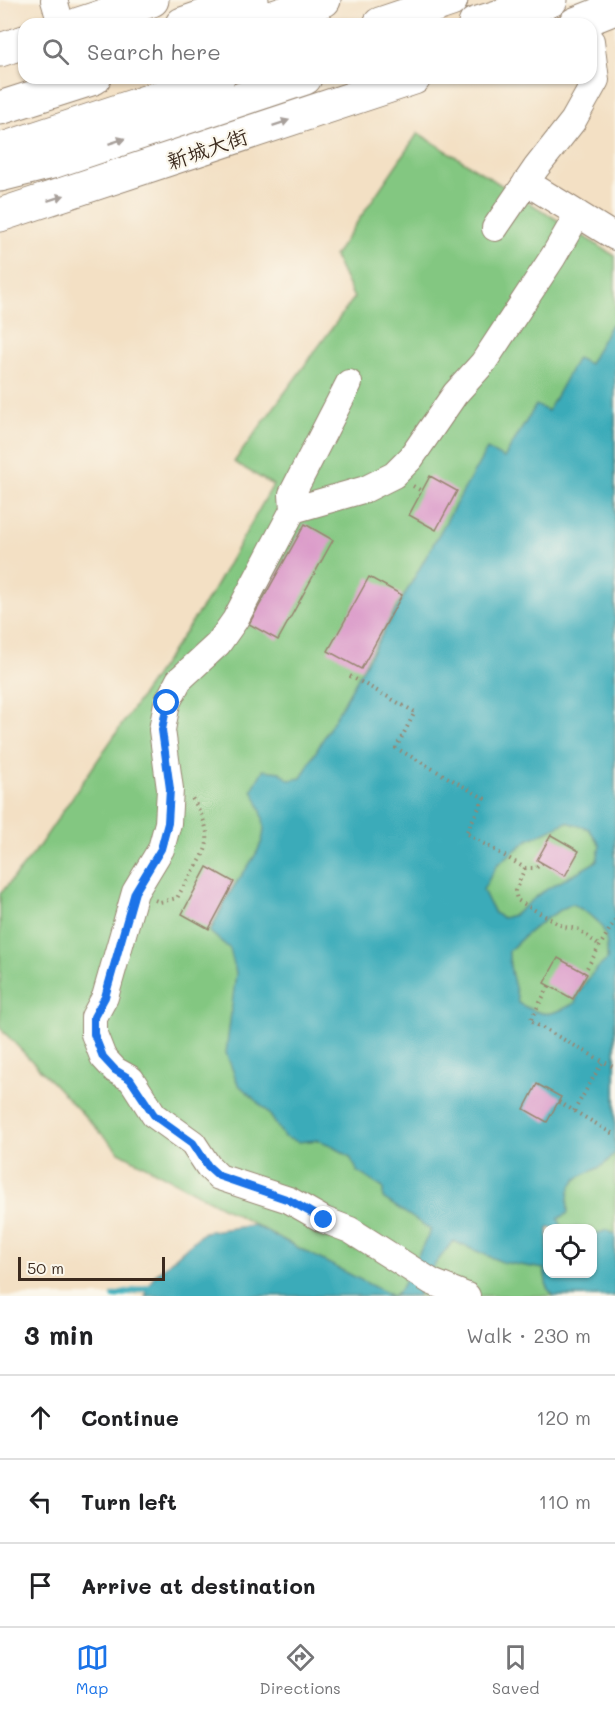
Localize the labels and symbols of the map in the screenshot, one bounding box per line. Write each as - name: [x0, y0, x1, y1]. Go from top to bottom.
- one-way arrow: [272, 118, 290, 127]
- street label: 新城大街: [163, 122, 251, 174]
- one-way arrow: [108, 136, 126, 145]
- one-way arrow: [47, 193, 65, 202]
- route start: [153, 689, 179, 715]
- route end: [310, 1206, 336, 1232]
- scale bar: [18, 1254, 165, 1282]

